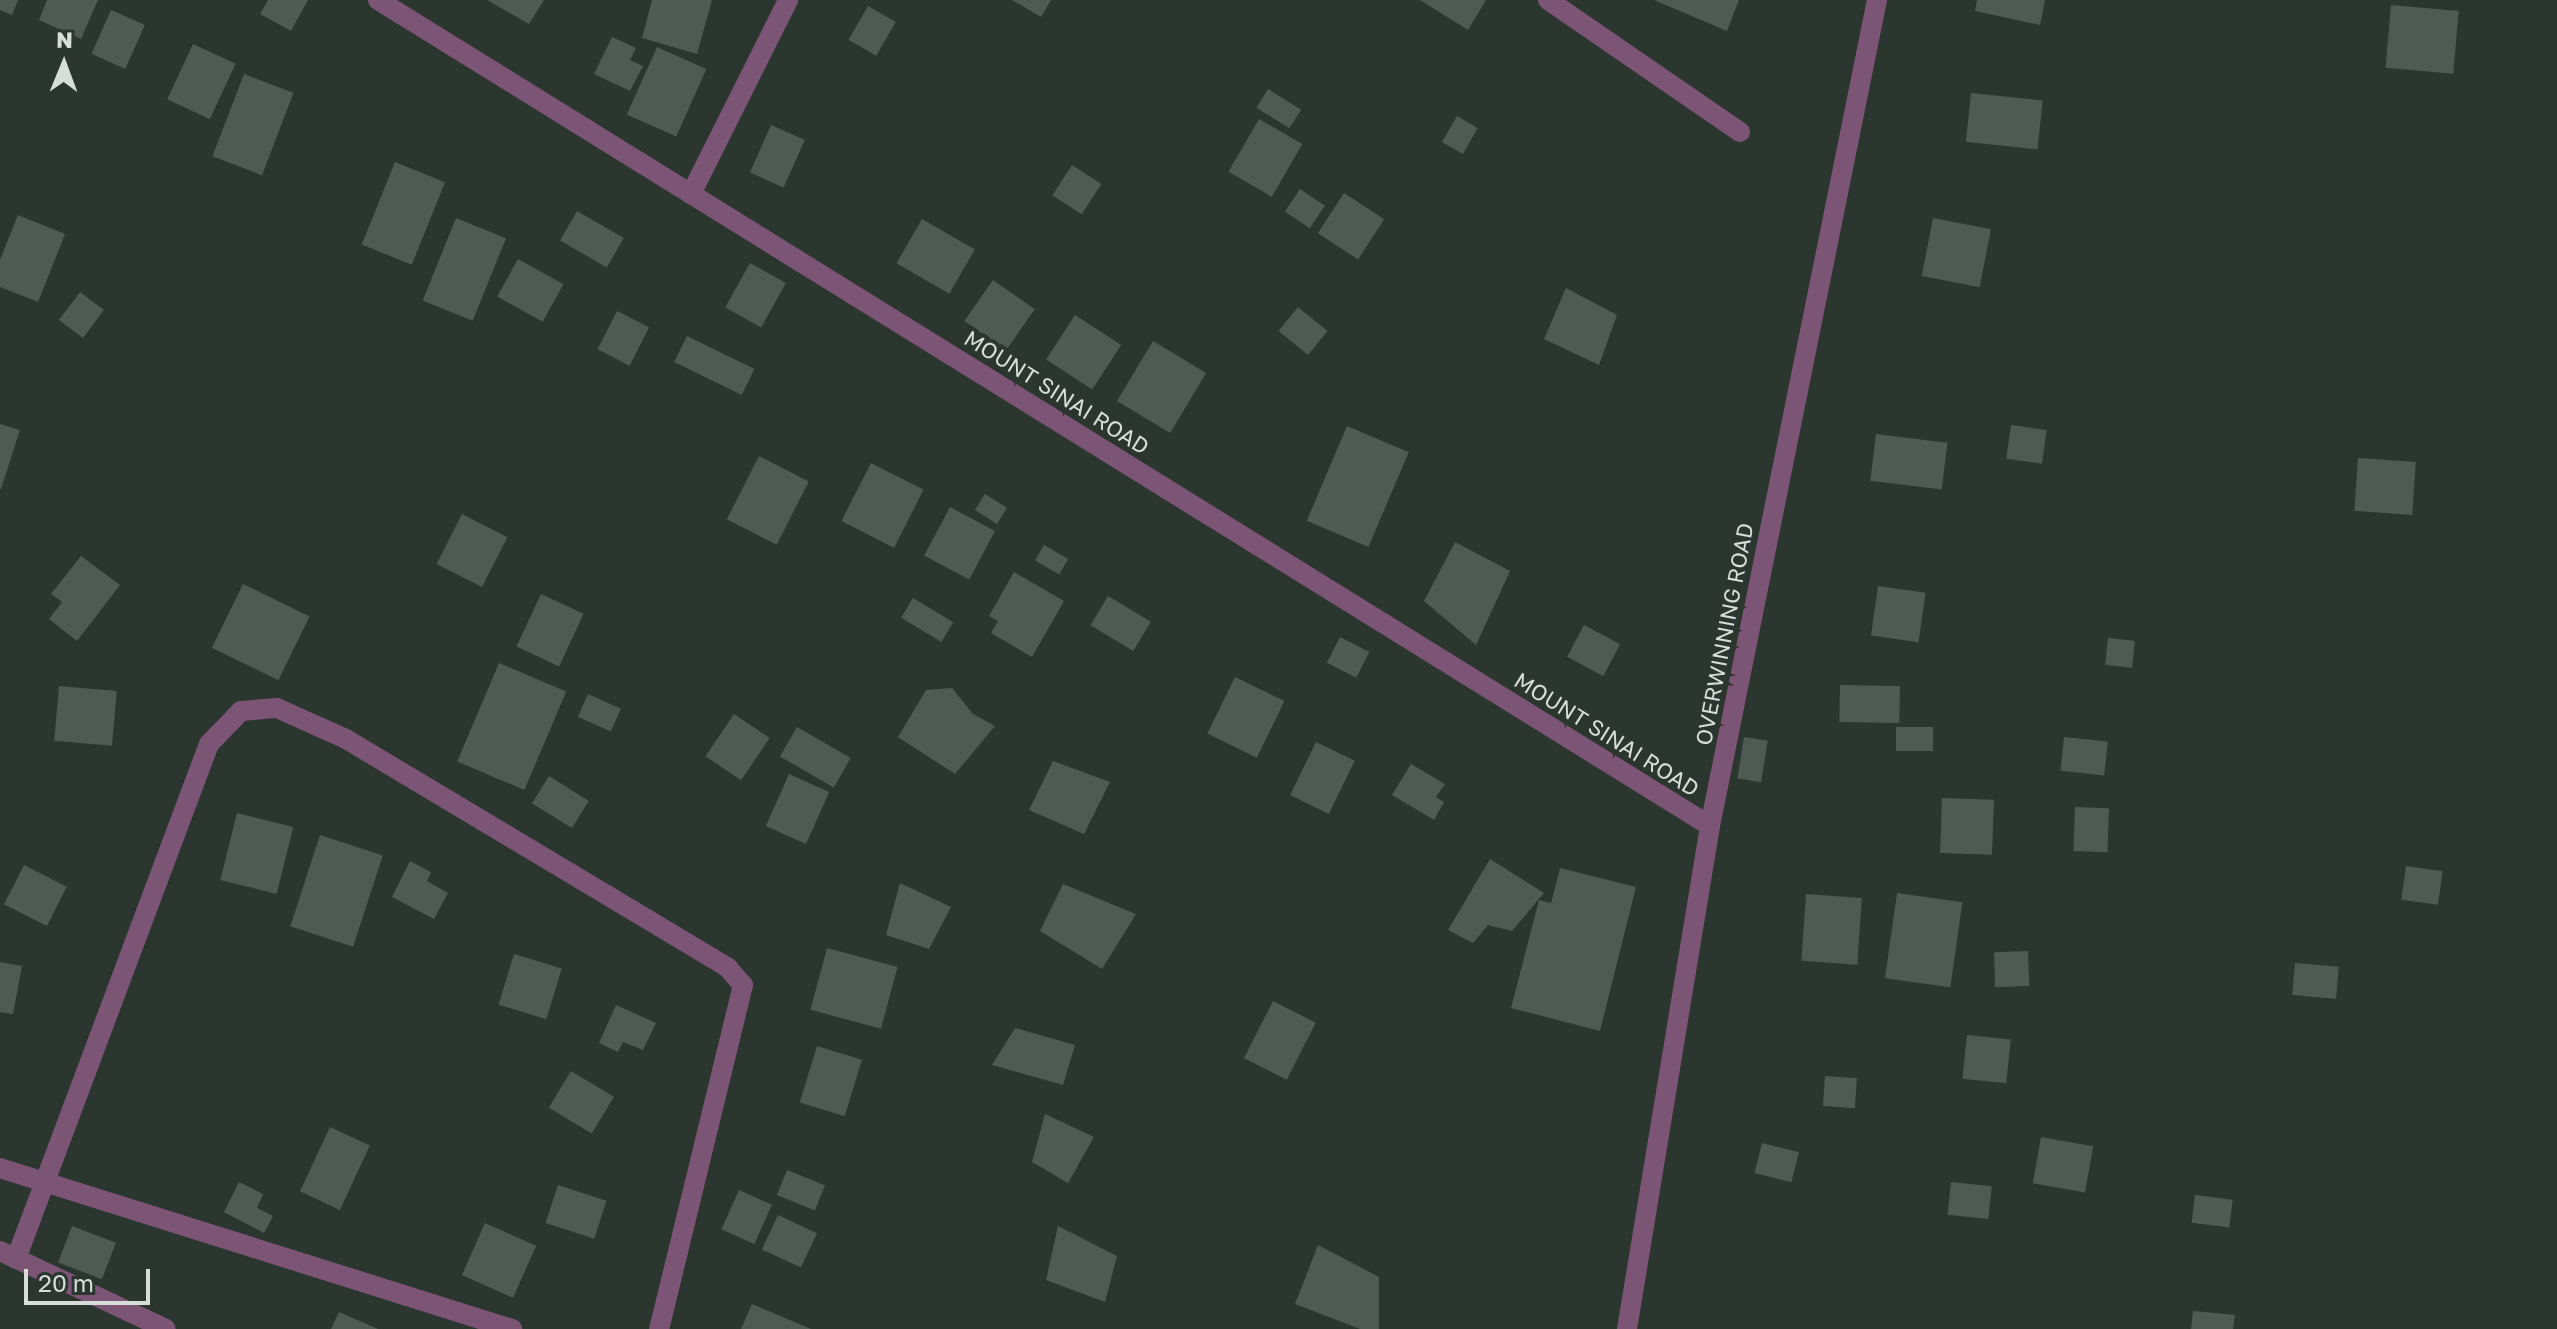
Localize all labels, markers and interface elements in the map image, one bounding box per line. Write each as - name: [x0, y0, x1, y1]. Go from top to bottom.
- north arrow: [24, 24, 104, 104]
- text: N: [56, 26, 73, 53]
- street label: MOUNT SINAI ROAD: [960, 324, 1154, 460]
- street label: OVERWINNING ROAD: [1689, 521, 1759, 747]
- street label: MOUNT SINAI ROAD: [1510, 666, 1704, 802]
- scale bar: [28, 1253, 154, 1303]
- text: 20 m: [38, 1268, 94, 1297]

